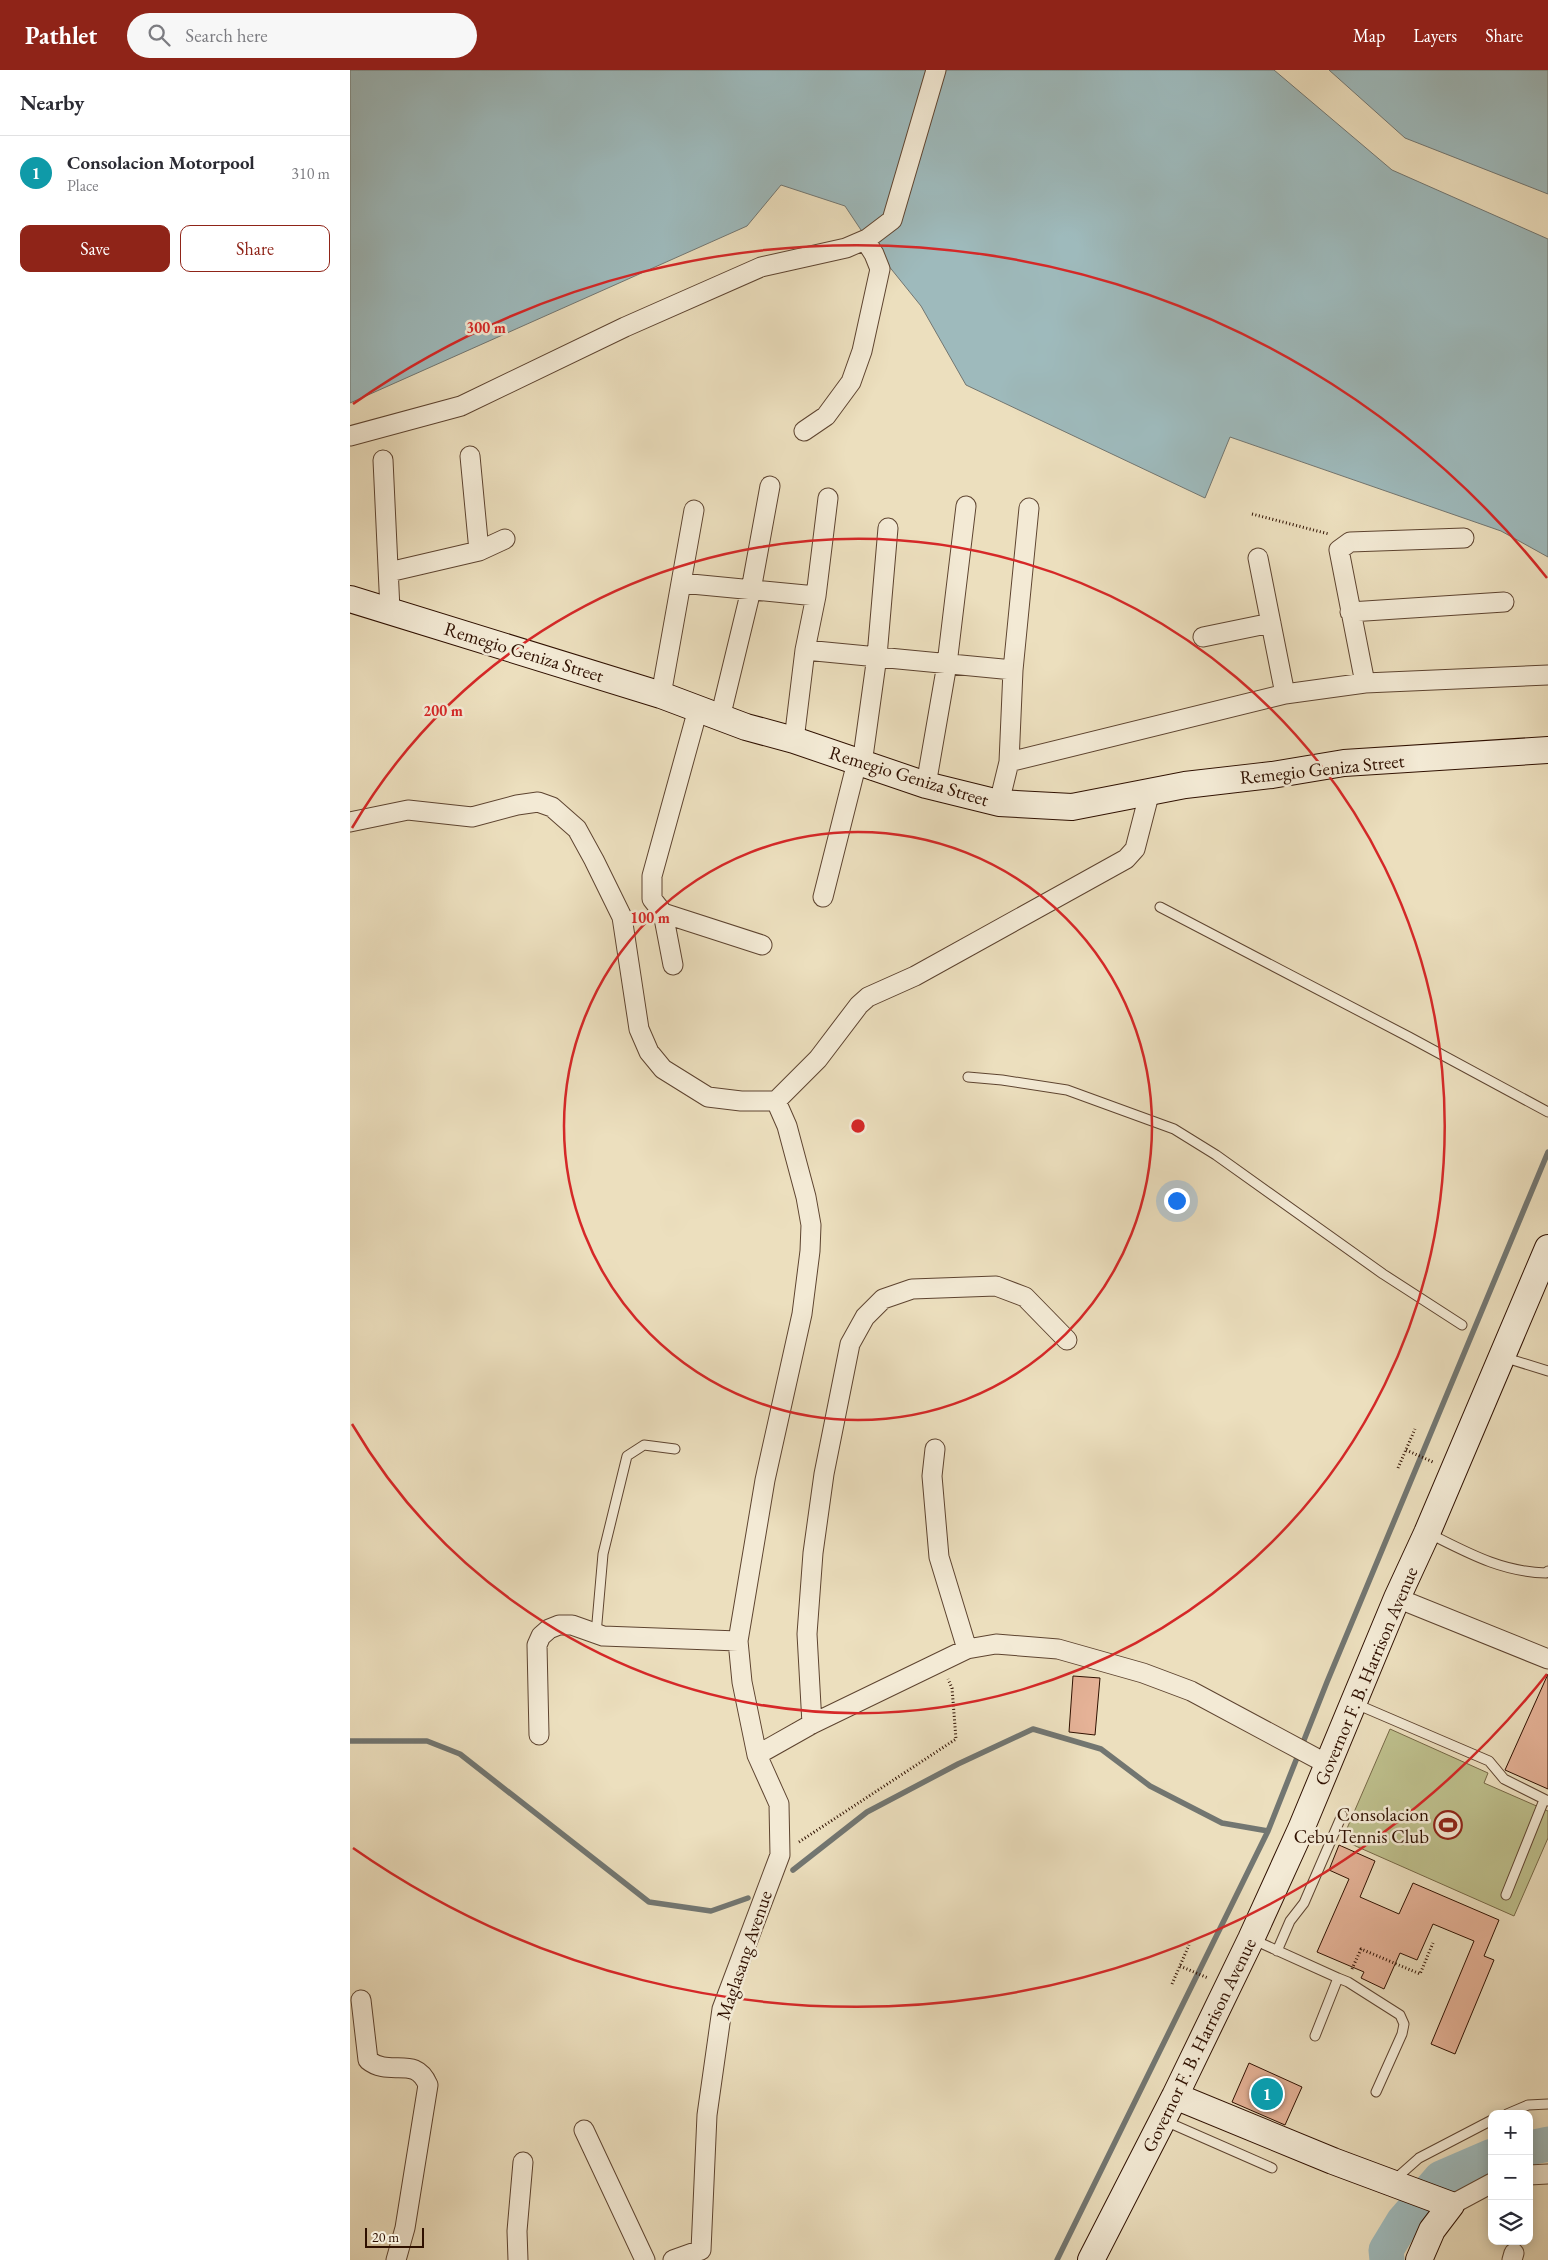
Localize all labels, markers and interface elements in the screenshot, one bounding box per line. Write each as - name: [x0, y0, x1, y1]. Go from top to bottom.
- search box: [127, 13, 477, 58]
- text: Pathlet: [25, 20, 97, 51]
- icon: search: [145, 21, 173, 49]
- text: Search here: [185, 23, 268, 48]
- text: Map: [1353, 24, 1385, 47]
- text: Layers: [1413, 24, 1457, 47]
- text: Share: [1485, 24, 1523, 47]
- text: Nearby: [20, 89, 84, 116]
- text: Consolacion Motorpool: [67, 150, 255, 175]
- text: 1: [32, 163, 40, 184]
- text: 310 m: [291, 163, 330, 184]
- text: Place: [67, 175, 99, 196]
- button: Save: [20, 225, 170, 272]
- button: Share: [180, 225, 330, 272]
- text: 300 m: [466, 318, 506, 337]
- street label: Remegio Geniza Street: [441, 616, 607, 688]
- text: 200 m: [423, 701, 463, 720]
- street label: Remegio Geniza Street: [826, 740, 992, 812]
- street label: Remegio Geniza Street: [1238, 748, 1406, 790]
- text: 100 m: [630, 908, 670, 927]
- centre of rings: [849, 1117, 867, 1135]
- your location: [1164, 1188, 1190, 1214]
- street label: Governor F. B. Harrison Avenue: [1308, 1563, 1424, 1789]
- place label: Consolacion Cebu Tennis Club: [1294, 1802, 1429, 1849]
- sports icon: Consolacion Cebu Tennis Club: [1433, 1810, 1463, 1840]
- street label: Maglasang Avenue: [710, 1887, 778, 2023]
- street label: Governor F. B. Harrison Avenue: [1136, 1934, 1262, 2156]
- pin: 1: [1251, 2075, 1283, 2113]
- map controls: [1488, 2110, 1533, 2245]
- button: +: [1488, 2110, 1533, 2155]
- button: −: [1488, 2155, 1533, 2200]
- button: layers: [1488, 2200, 1533, 2245]
- scale bar: [365, 2225, 424, 2248]
- text: 20 m: [372, 2228, 399, 2246]

